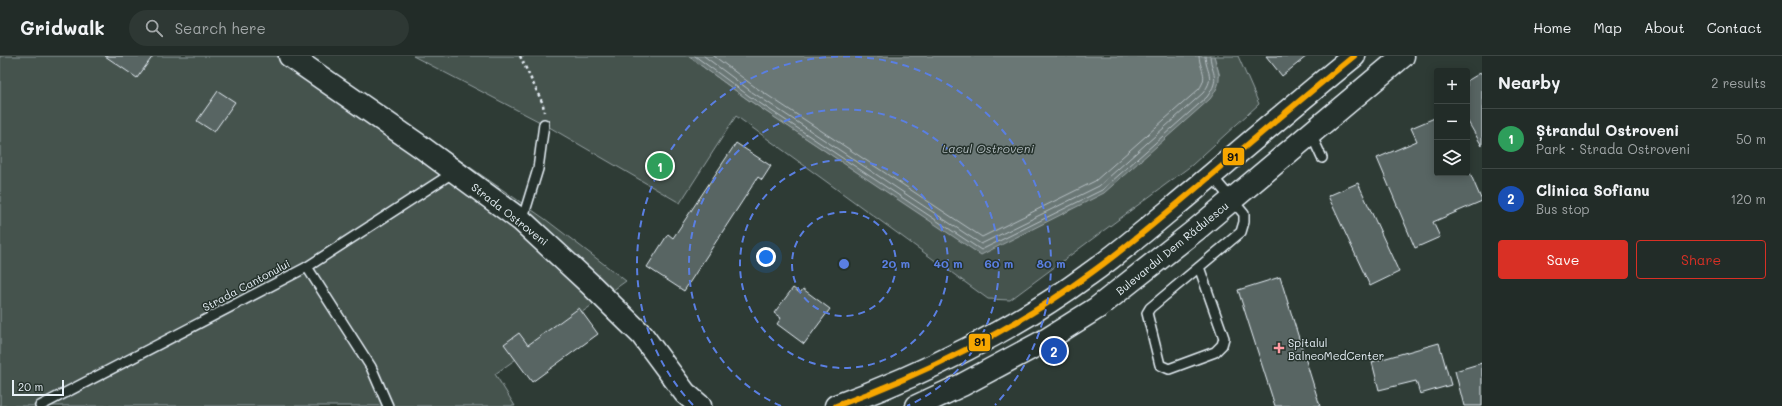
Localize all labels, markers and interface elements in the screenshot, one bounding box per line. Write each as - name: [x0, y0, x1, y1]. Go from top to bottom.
- search box: [129, 10, 409, 46]
- text: Gridwalk: [20, 15, 105, 40]
- icon: search: [143, 17, 165, 39]
- text: Search here: [175, 18, 266, 38]
- text: Home: [1533, 18, 1571, 37]
- text: Map: [1593, 18, 1622, 37]
- text: About: [1644, 18, 1685, 37]
- text: Contact: [1707, 18, 1762, 37]
- map controls: [1434, 68, 1470, 176]
- button: +: [1434, 68, 1470, 104]
- text: Nearby: [1498, 71, 1560, 93]
- text: 2 results: [1711, 74, 1766, 91]
- button: −: [1434, 104, 1470, 140]
- text: Ștrandul Ostroveni: [1536, 120, 1679, 140]
- text: 1: [1508, 130, 1514, 147]
- text: 50 m: [1736, 130, 1766, 147]
- water label: Lacul Ostroveni: [942, 140, 1034, 156]
- button: layers: [1434, 140, 1470, 176]
- text: Park · Strada Ostroveni: [1536, 140, 1690, 157]
- line badge: 91: [1222, 147, 1245, 166]
- text: 91: [1227, 149, 1239, 164]
- pin: 1: [647, 151, 673, 181]
- street label: Strada Ostroveni: [468, 179, 552, 249]
- text: Clinica Sofianu: [1536, 180, 1650, 200]
- text: 2: [1507, 190, 1515, 207]
- text: 120 m: [1730, 190, 1766, 207]
- street label: Bulevardul Dem Rădulescu: [1113, 198, 1231, 298]
- text: Bus stop: [1536, 200, 1589, 217]
- button: Save: [1498, 240, 1628, 279]
- button: Share: [1636, 240, 1766, 279]
- your location: [756, 247, 776, 267]
- text: 20 m: [882, 255, 910, 271]
- text: 40 m: [933, 255, 963, 271]
- text: 60 m: [985, 255, 1013, 271]
- text: 80 m: [1036, 255, 1066, 271]
- street label: Strada Cantonului: [200, 256, 292, 314]
- centre of rings: [837, 257, 851, 271]
- line badge: 91: [968, 333, 991, 352]
- text: 91: [974, 334, 986, 349]
- place label: Spitalul BalneoMedCenter: [1288, 335, 1384, 363]
- pin: 2: [1041, 336, 1067, 366]
- marker: Spitalul BalneoMedCenter: [1273, 342, 1285, 354]
- scale bar: [12, 378, 64, 397]
- text: 20 m: [18, 379, 43, 394]

